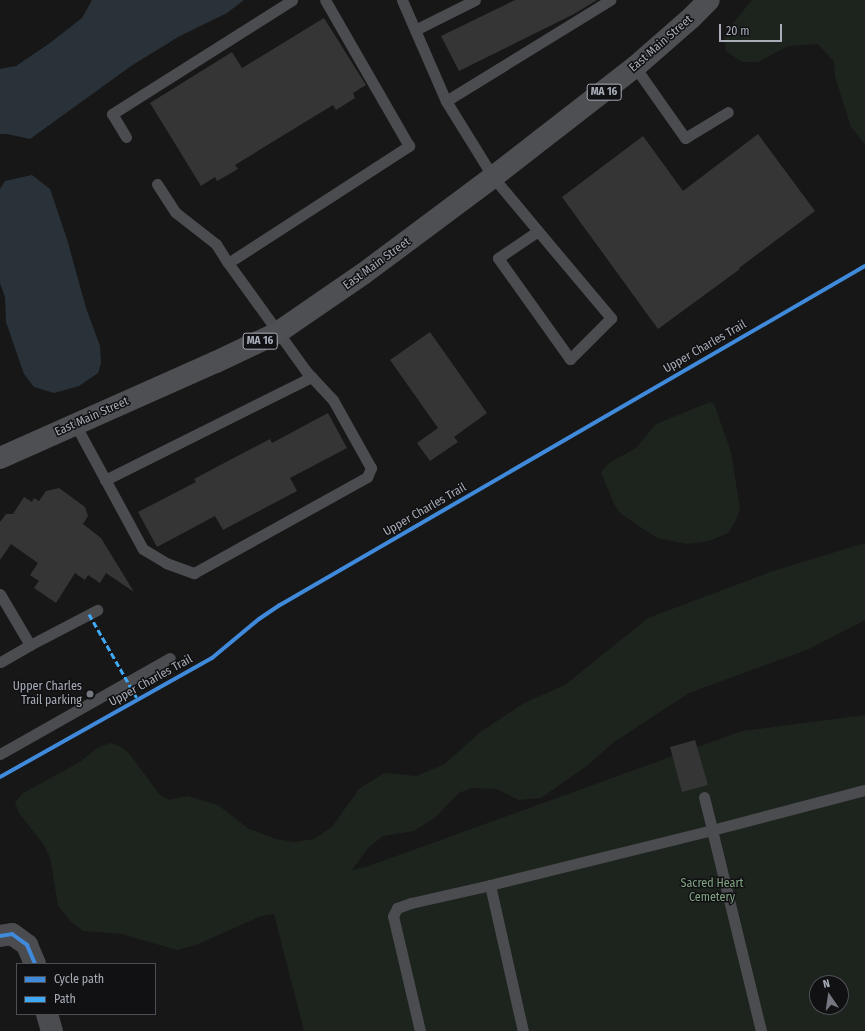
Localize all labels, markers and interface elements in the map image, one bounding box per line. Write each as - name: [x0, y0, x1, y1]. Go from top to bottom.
- street label: East Main Street: [626, 13, 696, 75]
- scale bar: [721, 16, 784, 42]
- text: 20 m: [726, 24, 750, 38]
- road number: MA 16: [586, 83, 622, 101]
- street label: East Main Street: [341, 235, 413, 293]
- street label: Upper Charles Trail: [661, 317, 749, 377]
- road number: MA 16: [242, 332, 278, 350]
- street label: East Main Street: [53, 394, 131, 440]
- street label: Upper Charles Trail: [381, 480, 469, 540]
- street label: Upper Charles Trail: [107, 652, 195, 710]
- place label: Upper Charles Trail parking: [13, 680, 82, 708]
- marker: Upper Charles Trail parking: [85, 689, 95, 699]
- park label: Sacred Heart Cemetery: [680, 877, 744, 905]
- legend: [16, 963, 156, 1015]
- text: Cycle path: [54, 972, 104, 986]
- north arrow: [809, 975, 849, 1015]
- text: N: [822, 977, 831, 991]
- text: Path: [54, 992, 76, 1006]

